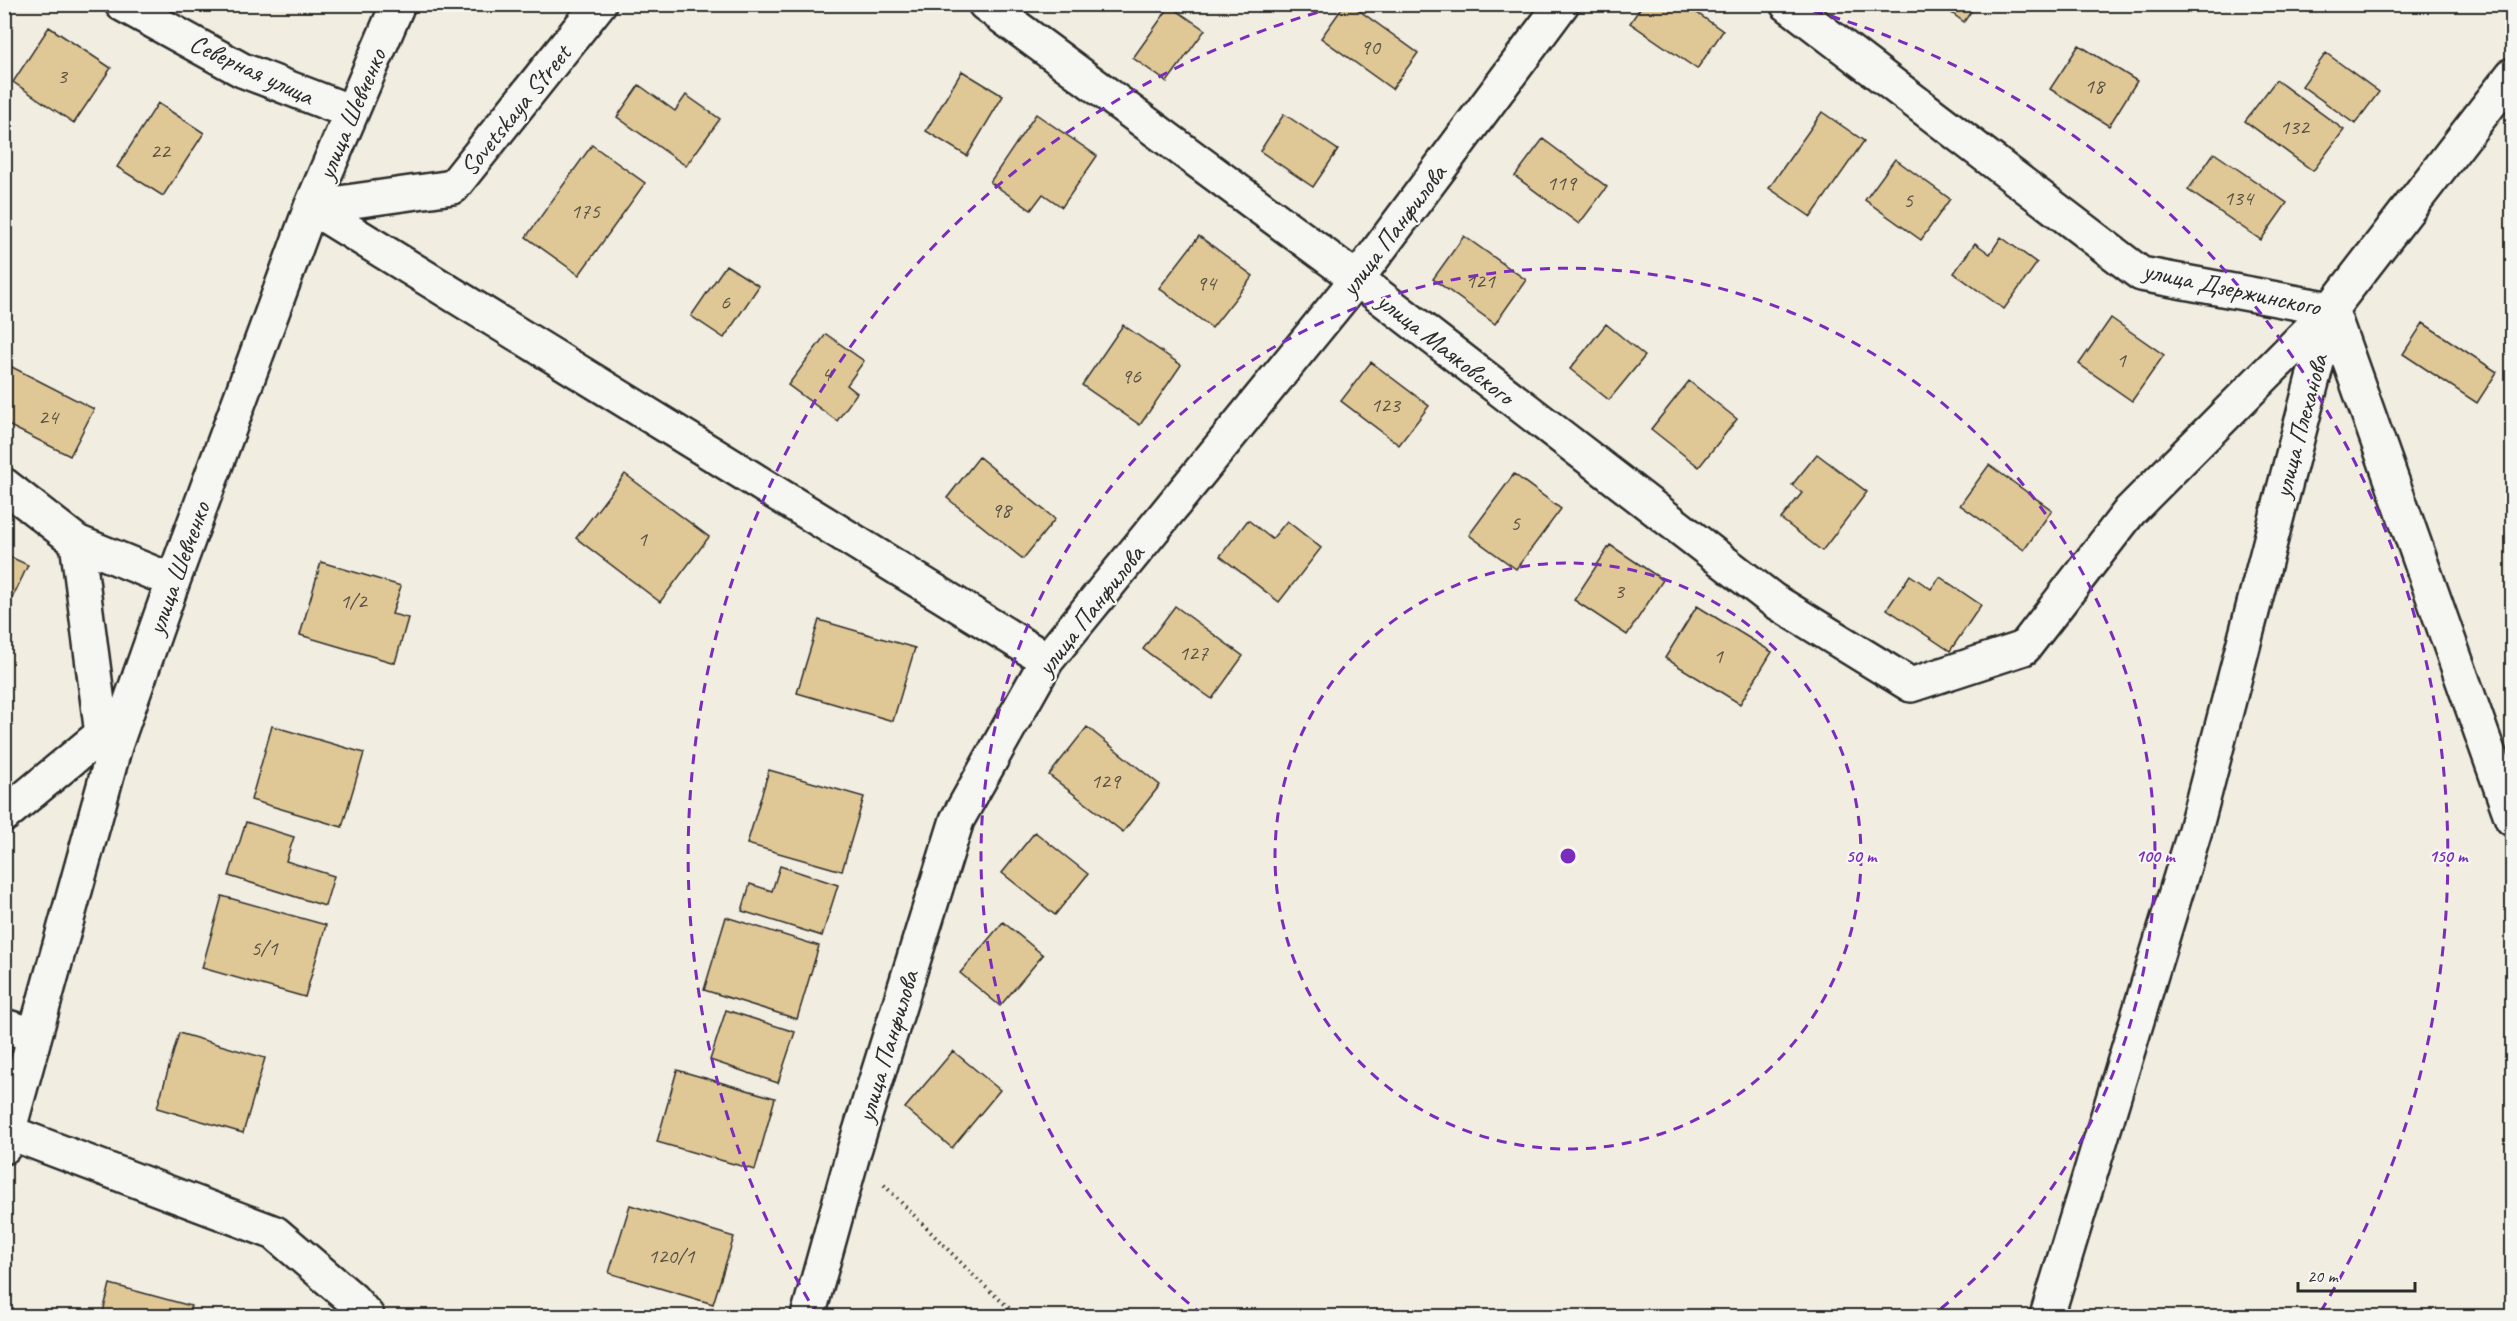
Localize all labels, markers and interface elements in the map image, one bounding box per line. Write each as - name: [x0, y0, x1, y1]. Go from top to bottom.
- street label: Северная улица: [185, 26, 320, 113]
- house number: 90: [1360, 33, 1382, 61]
- street label: Sovetskaya Street: [453, 36, 580, 182]
- street label: улица Шевченко: [308, 42, 395, 186]
- house number: 3: [57, 62, 69, 90]
- house number: 18: [2084, 72, 2106, 100]
- house number: 132: [2279, 113, 2311, 141]
- house number: 22: [150, 137, 172, 165]
- street label: улица Панфилова: [1332, 157, 1455, 304]
- house number: 119: [1546, 169, 1578, 197]
- house number: 134: [2223, 184, 2255, 212]
- house number: 5: [1903, 186, 1914, 214]
- house number: 175: [570, 197, 601, 225]
- street label: улица Дзержинского: [2138, 253, 2325, 324]
- house number: 121: [1465, 267, 1496, 295]
- house number: 94: [1196, 269, 1218, 297]
- street label: улица Маяковского: [1369, 283, 1523, 414]
- house number: 6: [720, 288, 731, 316]
- house number: 1: [2116, 346, 2127, 374]
- street label: улица Плеханова: [2265, 349, 2336, 503]
- house number: 4: [821, 360, 833, 388]
- house number: 96: [1121, 362, 1142, 390]
- house number: 123: [1370, 391, 1402, 419]
- house number: 24: [38, 403, 60, 431]
- street label: улица Шевченко: [139, 496, 218, 641]
- house number: 98: [991, 496, 1013, 524]
- house number: 5: [1510, 509, 1521, 537]
- house number: 1: [637, 525, 648, 553]
- street label: улица Панфилова: [1028, 537, 1153, 684]
- house number: 3: [1614, 577, 1626, 605]
- house number: 1/2: [339, 587, 369, 615]
- house number: 127: [1178, 639, 1209, 667]
- house number: 1: [1713, 642, 1724, 670]
- house number: 129: [1090, 767, 1122, 795]
- text: 50 m: [1846, 845, 1878, 867]
- text: 100 m: [2136, 845, 2176, 867]
- text: 150 m: [2429, 845, 2469, 867]
- centre of rings: [1558, 846, 1578, 866]
- house number: 5/1: [250, 934, 279, 962]
- street label: улица Панфилова: [848, 965, 927, 1128]
- house number: 120/1: [648, 1242, 696, 1270]
- scale bar: [2298, 1255, 2415, 1293]
- text: 20 m: [2307, 1265, 2340, 1287]

